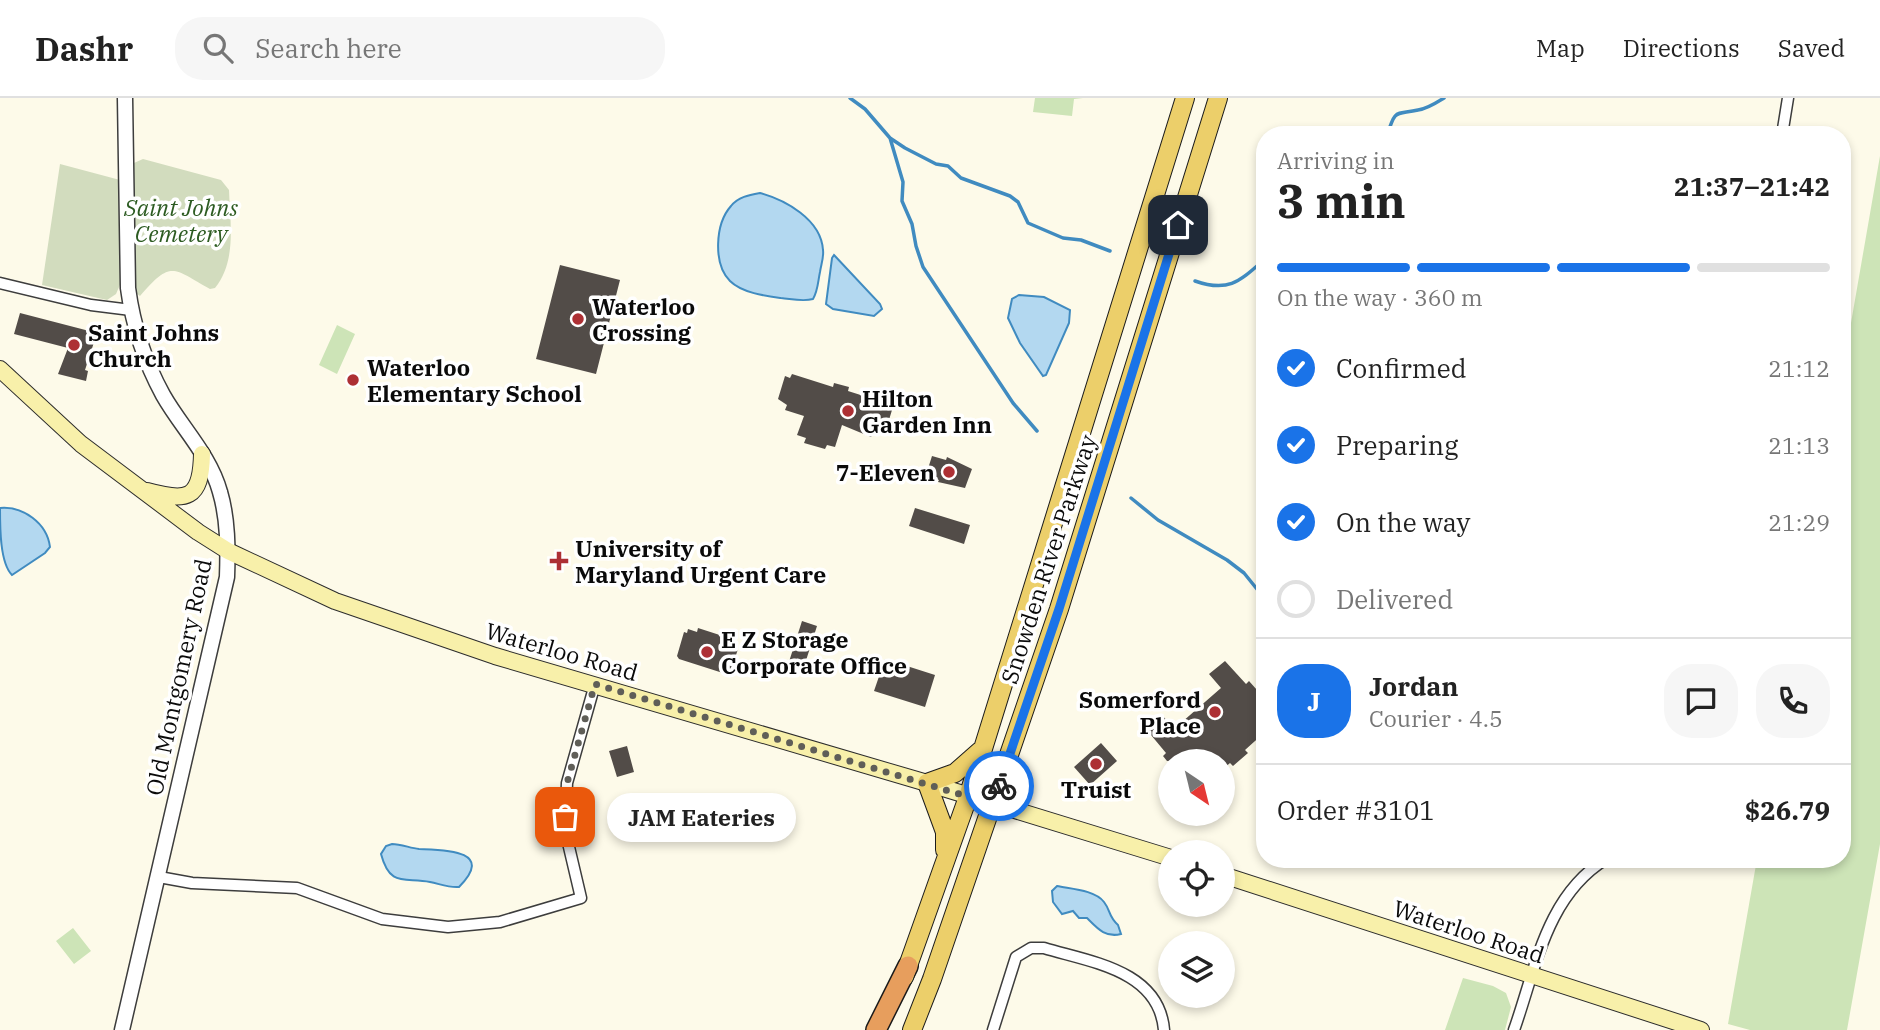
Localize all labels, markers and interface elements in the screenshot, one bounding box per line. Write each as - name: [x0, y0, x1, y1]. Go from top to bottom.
- search box: [175, 17, 665, 80]
- text: Dashr: [35, 27, 133, 70]
- icon: search: [199, 29, 237, 67]
- text: Search here: [255, 31, 402, 65]
- text: Map: [1536, 32, 1585, 64]
- text: Directions: [1623, 32, 1740, 64]
- text: Saved: [1778, 32, 1845, 64]
- text: Arriving in: [1277, 145, 1394, 175]
- text: 21:37–21:42: [1674, 169, 1830, 203]
- text: 3 min: [1277, 171, 1406, 231]
- park label: Saint Johns Cemetery: [123, 192, 238, 248]
- pin: [1148, 195, 1208, 255]
- icon: home: [1159, 206, 1197, 244]
- text: On the way · 360 m: [1277, 282, 1483, 312]
- place label: Waterloo Crossing: [592, 291, 695, 347]
- marker: Waterloo Crossing: [570, 311, 586, 327]
- place label: Saint Johns Church: [88, 317, 219, 373]
- marker: Saint Johns Church: [66, 337, 82, 353]
- icon: check: [1277, 349, 1315, 387]
- text: Confirmed: [1336, 351, 1467, 385]
- place label: Waterloo Elementary School: [367, 352, 582, 408]
- text: 21:12: [1768, 353, 1830, 383]
- marker: Waterloo Elementary School: [345, 372, 361, 388]
- place label: Hilton Garden Inn: [862, 383, 992, 439]
- marker: Hilton Garden Inn: [840, 403, 856, 419]
- icon: check: [1277, 426, 1315, 464]
- text: Preparing: [1336, 428, 1458, 462]
- street label: Snowden River Parkway: [994, 430, 1103, 687]
- text: 21:13: [1768, 430, 1830, 460]
- place label: 7-Eleven: [836, 457, 935, 487]
- marker: 7-Eleven: [941, 464, 957, 480]
- icon: check: [1277, 503, 1315, 541]
- text: On the way: [1336, 505, 1470, 539]
- text: 21:29: [1768, 507, 1830, 537]
- place label: University of Maryland Urgent Care: [575, 533, 826, 589]
- marker: University of Maryland Urgent Care: [549, 551, 569, 571]
- street label: Old Montgomery Road: [138, 556, 218, 798]
- text: Delivered: [1336, 582, 1453, 616]
- street label: Waterloo Road: [482, 615, 642, 687]
- place label: E Z Storage Corporate Office: [721, 624, 907, 680]
- marker: E Z Storage Corporate Office: [699, 644, 715, 660]
- button: chat: [1664, 664, 1738, 738]
- button: phone: [1756, 664, 1830, 738]
- text: Jordan: [1369, 669, 1459, 703]
- place label: Somerford Place: [1079, 684, 1201, 740]
- text: J: [1307, 684, 1321, 718]
- text: Courier · 4.5: [1369, 703, 1503, 733]
- marker: Somerford Place: [1207, 704, 1223, 720]
- north arrow: [1158, 749, 1236, 826]
- map controls: [1158, 749, 1235, 1008]
- courier: [964, 751, 1034, 821]
- marker: Truist: [1088, 756, 1104, 772]
- icon: bike: [980, 767, 1018, 805]
- place label: Truist: [1061, 774, 1132, 804]
- pin: [535, 787, 595, 847]
- callout: JAM Eateries: [607, 792, 796, 842]
- text: Order #3101: [1277, 793, 1435, 827]
- text: $26.79: [1745, 793, 1830, 827]
- icon: bag: [546, 798, 584, 836]
- text: JAM Eateries: [628, 802, 775, 832]
- button: locate: [1158, 840, 1235, 917]
- street label: Waterloo Road: [1390, 892, 1548, 970]
- button: layers: [1158, 931, 1235, 1008]

